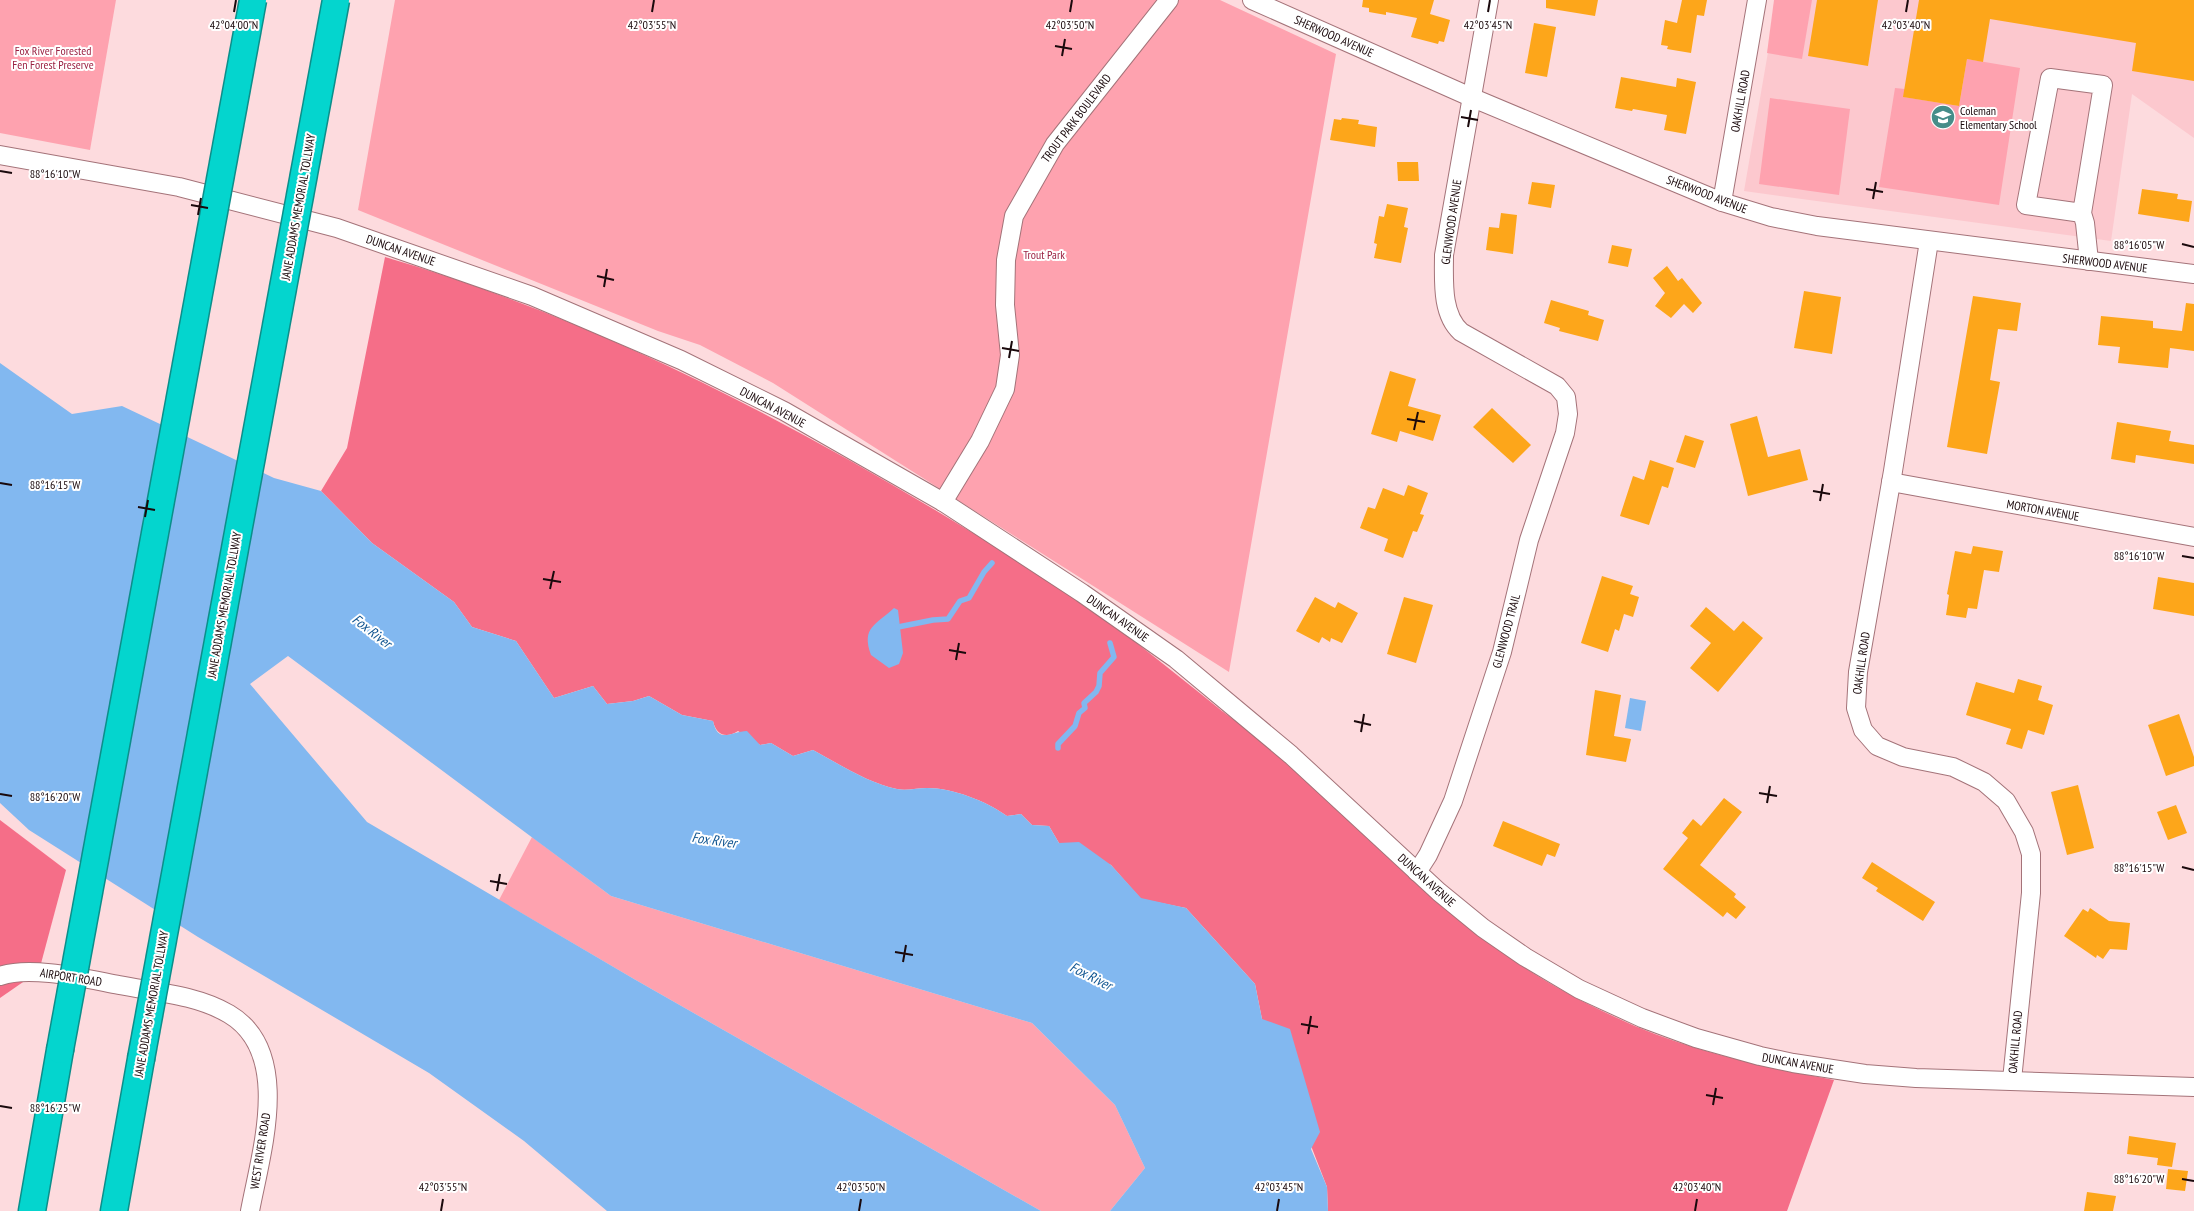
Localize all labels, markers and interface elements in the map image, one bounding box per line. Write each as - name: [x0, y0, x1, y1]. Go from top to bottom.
- street label: SHERWOOD AVENUE: [1292, 12, 1376, 60]
- text: 42°04'00"N: [210, 17, 258, 32]
- text: 42°03'55"N: [628, 17, 676, 32]
- text: 42°03'50"N: [1046, 17, 1094, 32]
- text: 42°03'45"N: [1464, 17, 1512, 32]
- text: 42°03'40"N: [1882, 17, 1930, 32]
- park label: Fox River Forested Fen Forest Preserve: [12, 43, 94, 72]
- street label: OAKHILL ROAD: [1727, 69, 1753, 133]
- street label: TROUT PARK BOULEVARD: [1038, 71, 1114, 165]
- place label: Coleman Elementary School: [1960, 103, 2037, 132]
- school or university icon: Coleman Elementary School: [1930, 104, 1956, 130]
- street label: JANE ADDAMS MEMORIAL TOLLWAY: [278, 132, 318, 282]
- text: 88°16'10"W: [30, 166, 80, 181]
- street label: SHERWOOD AVENUE: [1664, 172, 1750, 216]
- street label: GLENWOOD AVENUE: [1438, 178, 1464, 266]
- street label: DUNCAN AVENUE: [364, 231, 438, 269]
- text: 88°16'05"W: [2114, 237, 2164, 252]
- park label: Trout Park: [1023, 247, 1065, 262]
- street label: SHERWOOD AVENUE: [2062, 250, 2148, 276]
- street label: DUNCAN AVENUE: [738, 383, 808, 431]
- text: 88°16'15"W: [30, 477, 80, 492]
- street label: MORTON AVENUE: [2006, 496, 2080, 524]
- street label: JANE ADDAMS MEMORIAL TOLLWAY: [204, 530, 244, 680]
- text: 88°16'10"W: [2114, 548, 2164, 563]
- street label: DUNCAN AVENUE: [1084, 591, 1152, 645]
- street label: GLENWOOD TRAIL: [1489, 592, 1523, 670]
- water label: Fox River: [349, 610, 397, 653]
- street label: OAKHILL ROAD: [1849, 631, 1873, 695]
- text: 88°16'20"W: [30, 789, 80, 804]
- water label: Fox River: [691, 828, 740, 852]
- street label: DUNCAN AVENUE: [1395, 850, 1459, 910]
- text: 88°16'15"W: [2114, 860, 2164, 875]
- street label: JANE ADDAMS MEMORIAL TOLLWAY: [131, 929, 171, 1079]
- water label: Fox River: [1067, 958, 1117, 995]
- street label: AIRPORT ROAD: [39, 965, 103, 989]
- street label: OAKHILL ROAD: [2005, 1010, 2025, 1074]
- street label: DUNCAN AVENUE: [1761, 1049, 1835, 1077]
- text: 88°16'25"W: [30, 1100, 80, 1115]
- street label: WEST RIVER ROAD: [247, 1112, 273, 1190]
- text: 88°16'20"W: [2114, 1171, 2164, 1186]
- text: 42°03'55"N: [419, 1179, 467, 1194]
- text: 42°03'50"N: [837, 1179, 885, 1194]
- text: 42°03'45"N: [1255, 1179, 1303, 1194]
- text: 42°03'40"N: [1673, 1179, 1721, 1194]

